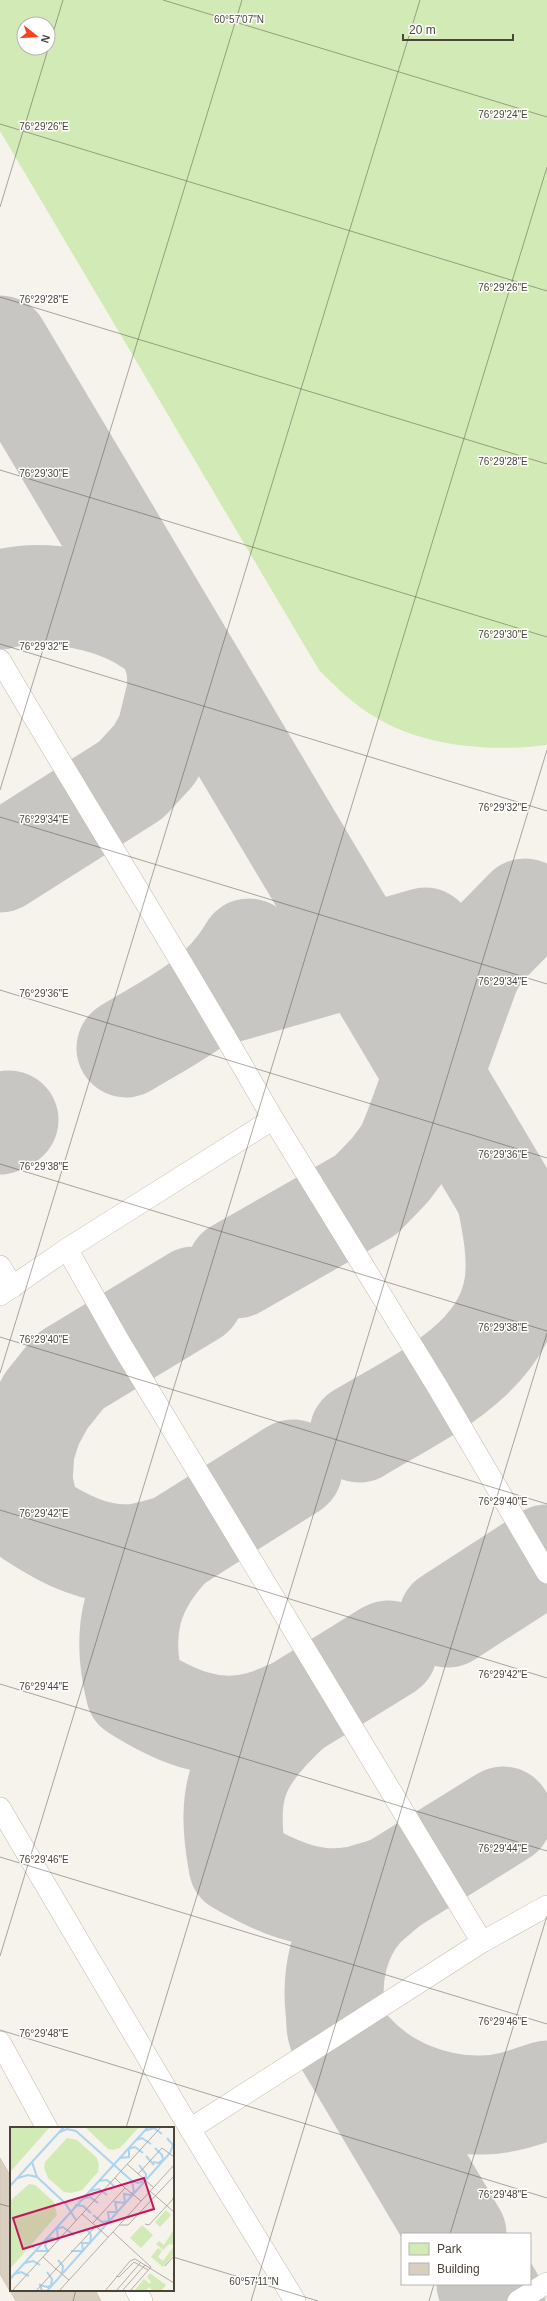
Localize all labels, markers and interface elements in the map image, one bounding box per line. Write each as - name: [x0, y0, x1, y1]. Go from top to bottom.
- text: 60°57'07"N: [214, 14, 264, 25]
- north arrow: [16, 16, 56, 56]
- scale bar: [403, 16, 513, 42]
- text: 20 m: [409, 23, 436, 37]
- text: N: [39, 33, 52, 45]
- text: 76°29'24"E: [478, 109, 528, 120]
- text: 76°29'26"E: [19, 121, 69, 132]
- text: 76°29'26"E: [478, 282, 528, 293]
- text: 76°29'28"E: [19, 294, 69, 305]
- text: 76°29'28"E: [478, 456, 528, 467]
- text: 76°29'30"E: [19, 468, 69, 479]
- text: 76°29'30"E: [478, 629, 528, 640]
- text: 76°29'32"E: [19, 641, 69, 652]
- text: 76°29'32"E: [478, 802, 528, 813]
- text: 76°29'34"E: [19, 814, 69, 825]
- text: 76°29'34"E: [478, 976, 528, 987]
- text: 76°29'36"E: [19, 988, 69, 999]
- text: 76°29'36"E: [478, 1149, 528, 1160]
- text: 76°29'38"E: [19, 1161, 69, 1172]
- text: 76°29'38"E: [478, 1322, 528, 1333]
- text: 76°29'40"E: [19, 1334, 69, 1345]
- text: 76°29'40"E: [478, 1496, 528, 1507]
- text: 76°29'42"E: [19, 1508, 69, 1519]
- text: 76°29'42"E: [478, 1669, 528, 1680]
- text: 76°29'44"E: [19, 1681, 69, 1692]
- text: 76°29'44"E: [478, 1843, 528, 1854]
- text: 76°29'46"E: [19, 1854, 69, 1865]
- text: 76°29'46"E: [478, 2016, 528, 2027]
- text: 76°29'48"E: [19, 2028, 69, 2039]
- inset map: [10, 2127, 174, 2291]
- text: 76°29'48"E: [478, 2189, 528, 2200]
- legend: [401, 2233, 531, 2285]
- text: Park: [437, 2242, 463, 2256]
- text: Building: [437, 2262, 480, 2276]
- text: 60°57'11"N: [229, 2276, 279, 2287]

